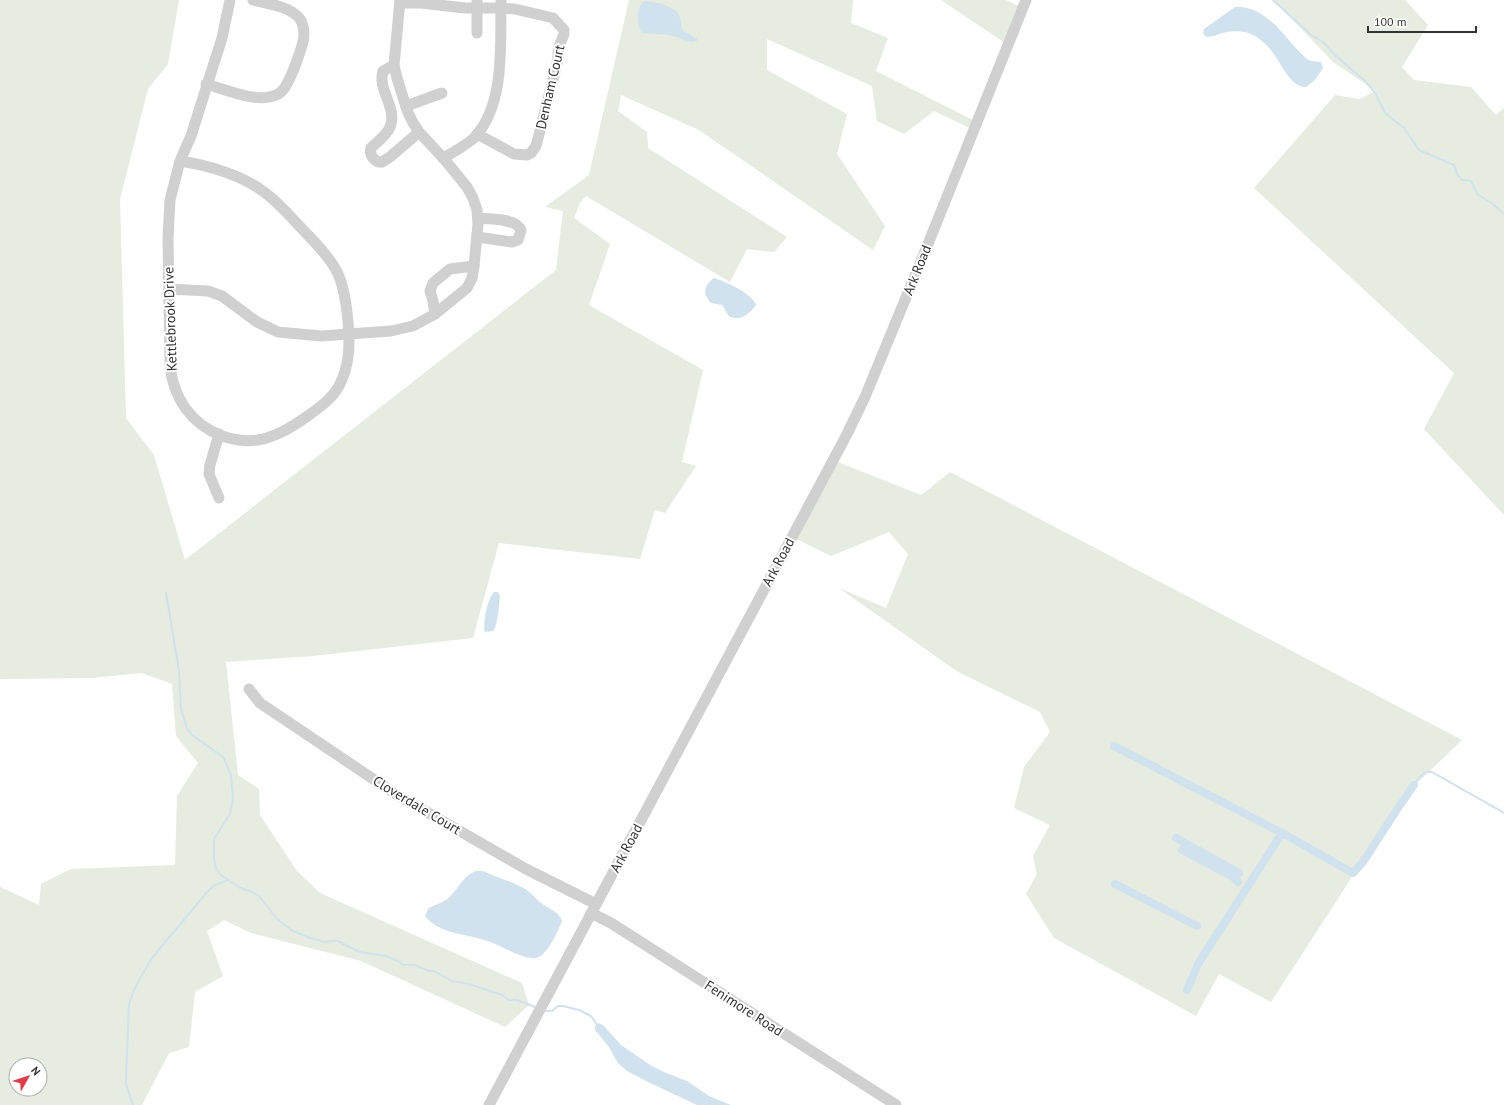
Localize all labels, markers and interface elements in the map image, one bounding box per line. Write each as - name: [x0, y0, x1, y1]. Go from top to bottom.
- scale bar: [1368, 8, 1476, 34]
- text: 100 m: [1374, 14, 1407, 29]
- street label: Denham Court: [532, 43, 569, 131]
- street label: Ark Road: [899, 242, 935, 298]
- street label: Kettlebrook Drive: [159, 267, 181, 371]
- street label: Ark Road: [758, 535, 798, 589]
- street label: Cloverdale Court: [370, 772, 465, 839]
- street label: Ark Road: [606, 821, 646, 875]
- street label: Fenimore Road: [701, 976, 787, 1040]
- north arrow: [8, 1057, 48, 1097]
- text: N: [28, 1063, 43, 1078]

